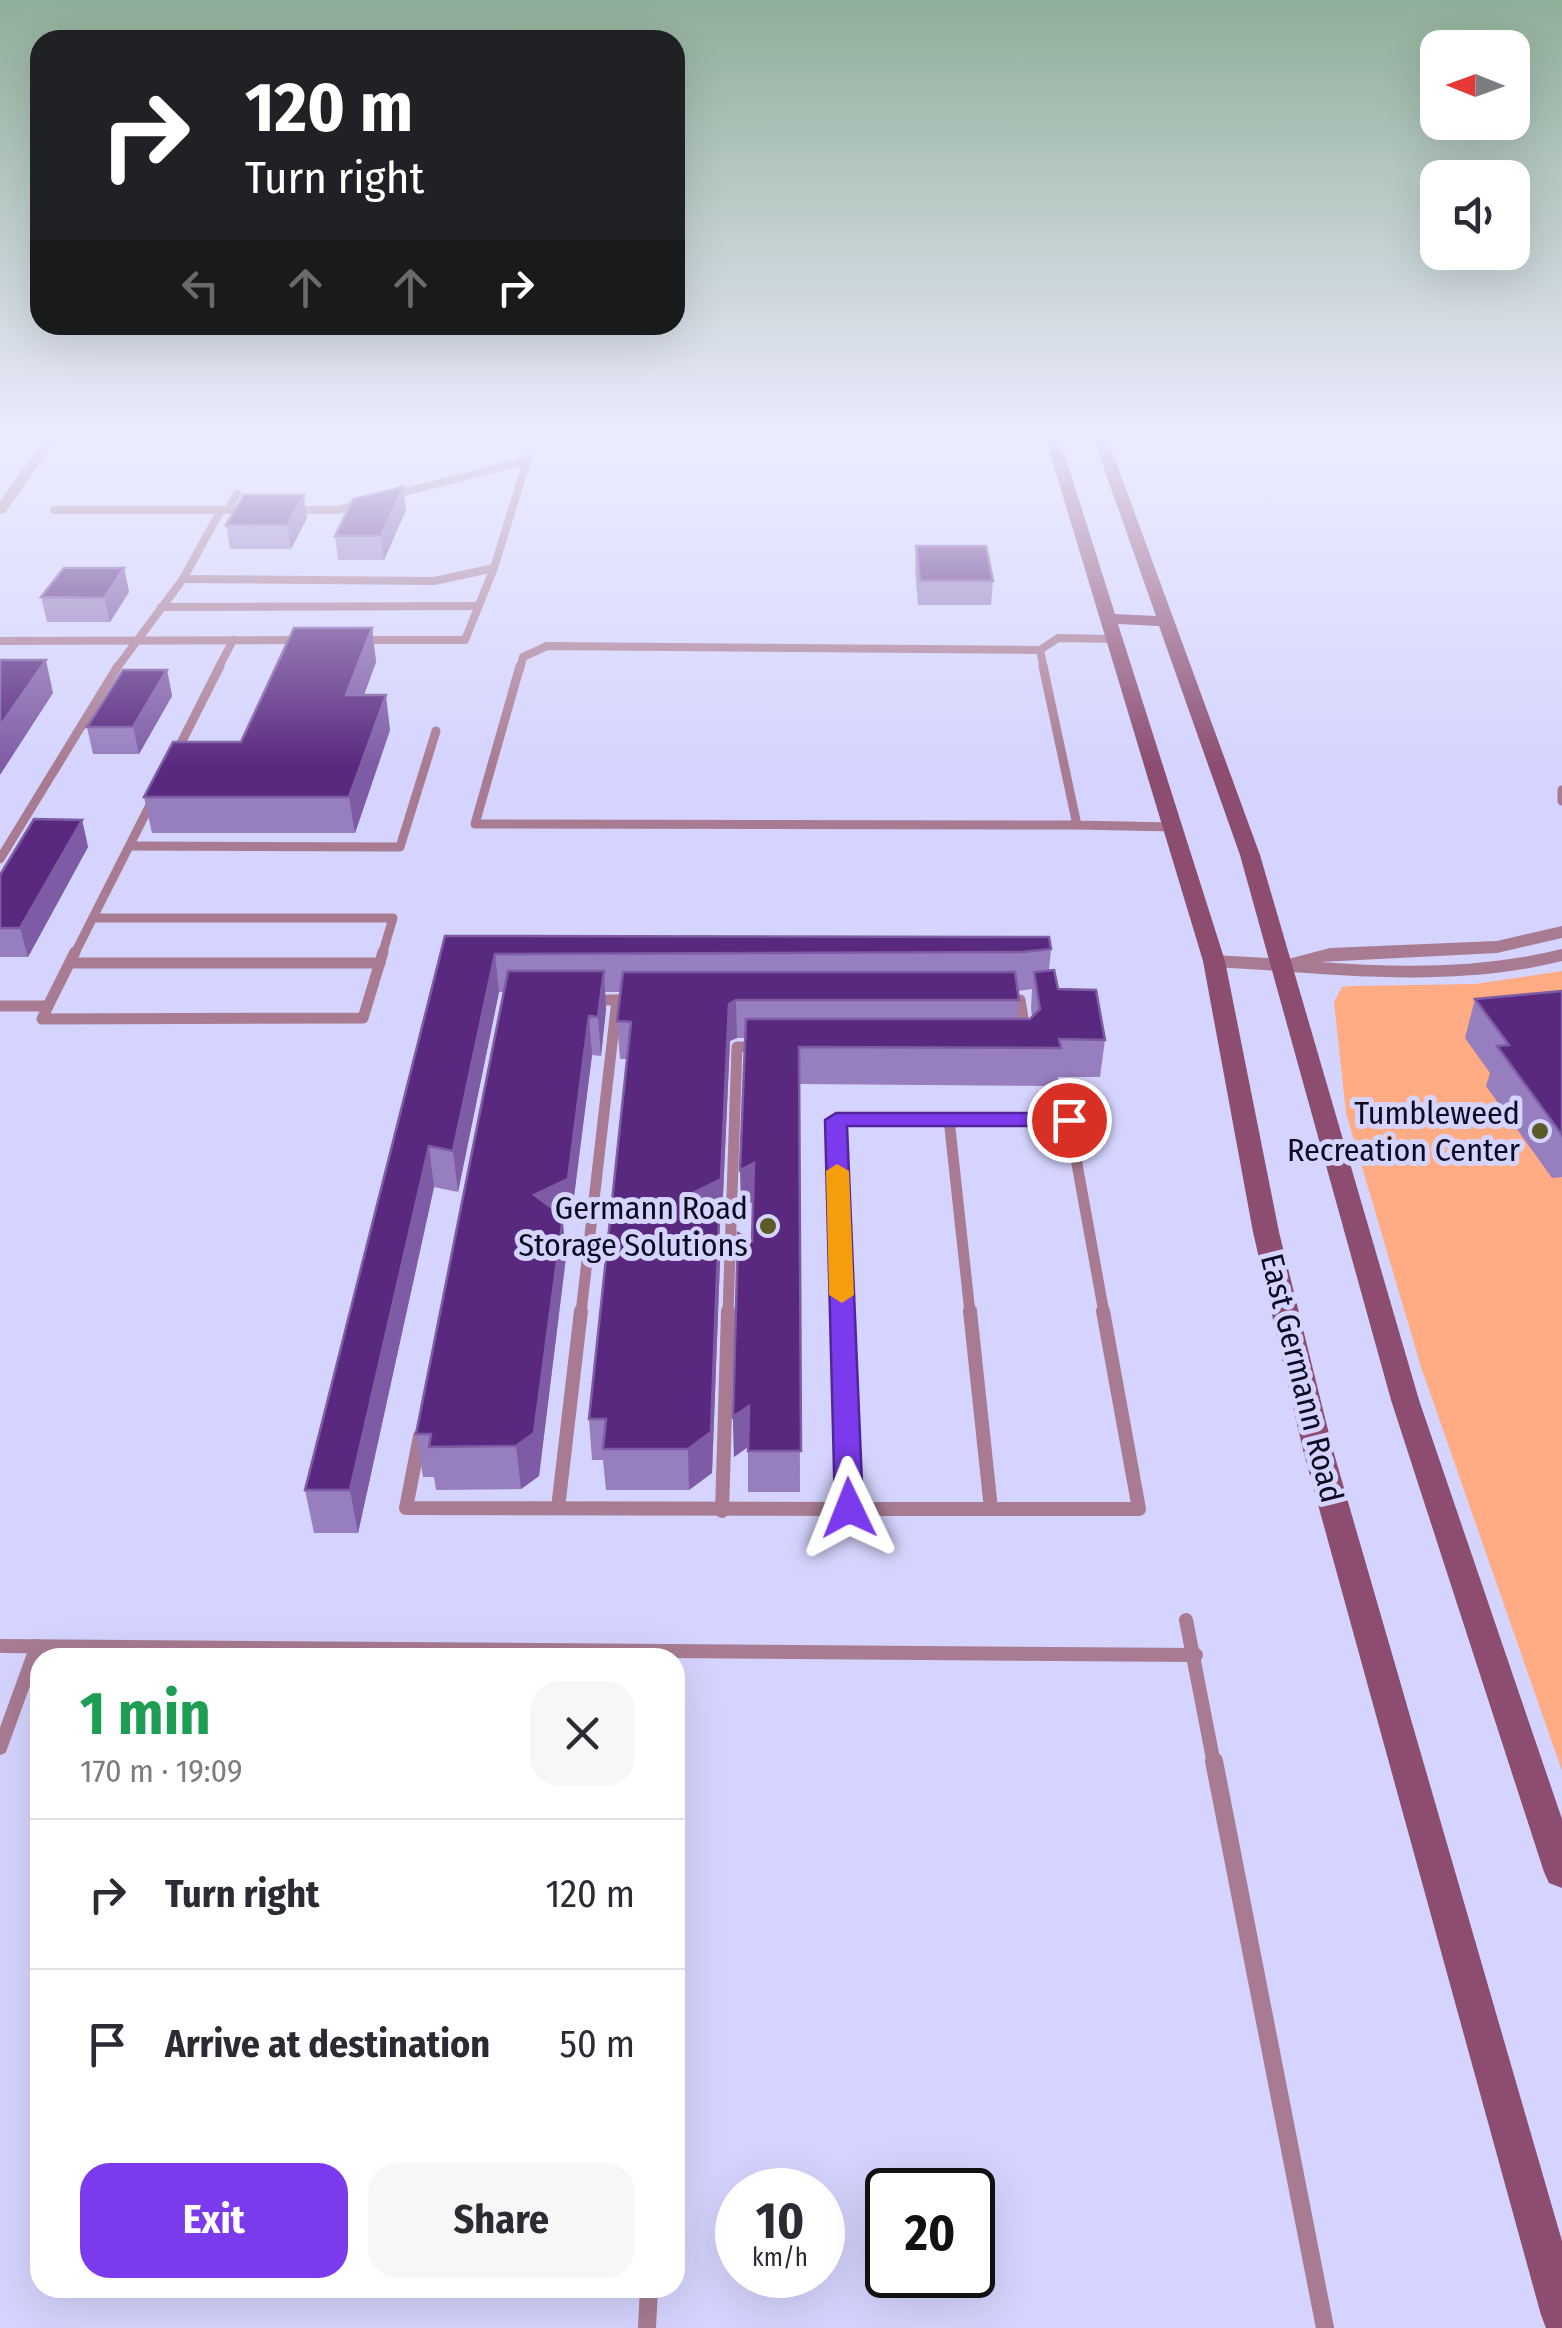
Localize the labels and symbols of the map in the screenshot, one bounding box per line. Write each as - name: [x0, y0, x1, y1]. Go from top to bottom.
- north arrow: [1420, 30, 1530, 140]
- pin: [1027, 1078, 1112, 1163]
- place label: Tumbleweed Recreation Center: [1287, 1094, 1520, 1169]
- marker: Tumbleweed Recreation Center: [1529, 1120, 1551, 1142]
- place label: Germann Road Storage Solutions: [518, 1189, 748, 1264]
- marker: Germann Road Storage Solutions: [757, 1215, 779, 1237]
- street label: East Germann Road: [1253, 1250, 1351, 1506]
- position arrow: [797, 1456, 901, 1560]
- speed limit sign: 20: [865, 2168, 995, 2298]

